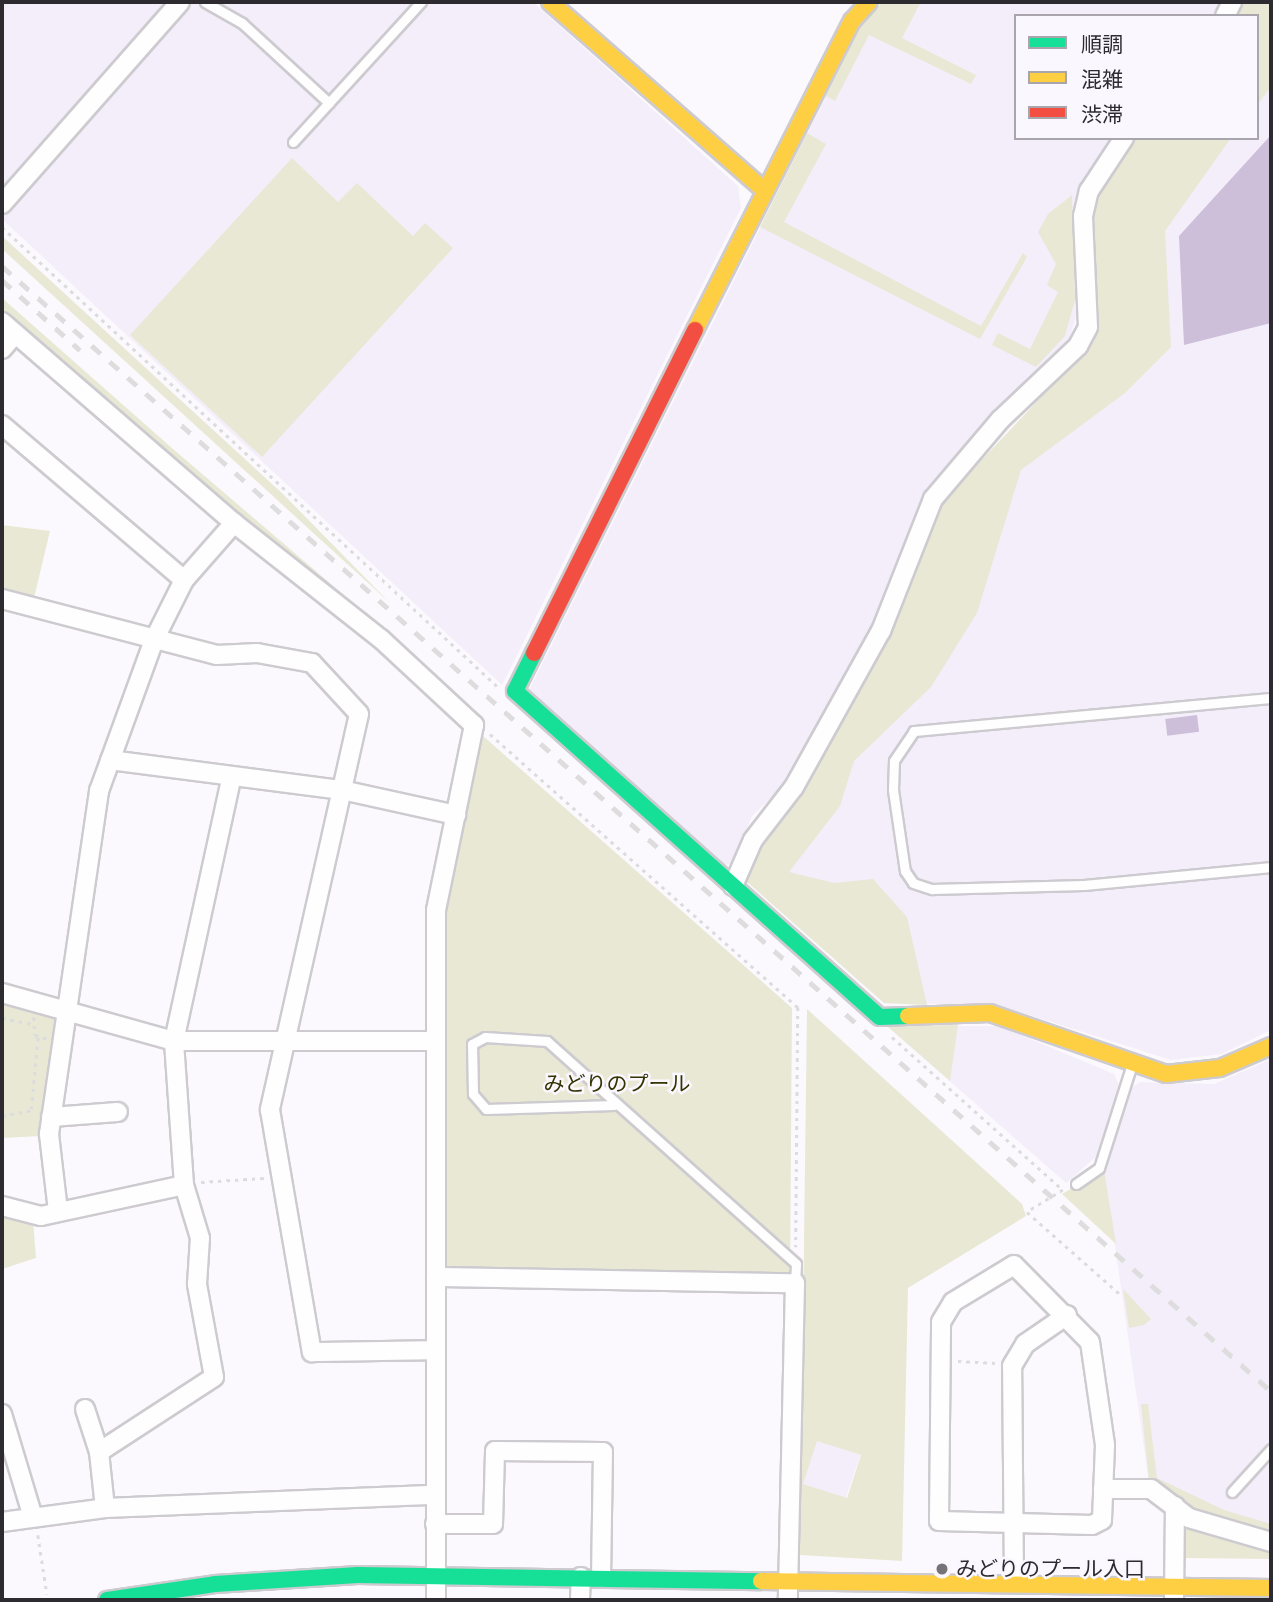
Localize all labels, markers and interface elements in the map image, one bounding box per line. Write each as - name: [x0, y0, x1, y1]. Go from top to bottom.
- legend: [1014, 14, 1259, 140]
- text: 順調: [1081, 31, 1123, 58]
- text: 混雑: [1081, 66, 1123, 93]
- text: 渋滞: [1081, 101, 1123, 128]
- park label: みどりのプール: [544, 1071, 690, 1097]
- place label: みどりのプール入口: [956, 1556, 1145, 1582]
- marker: みどりのプール入口: [934, 1561, 950, 1577]

